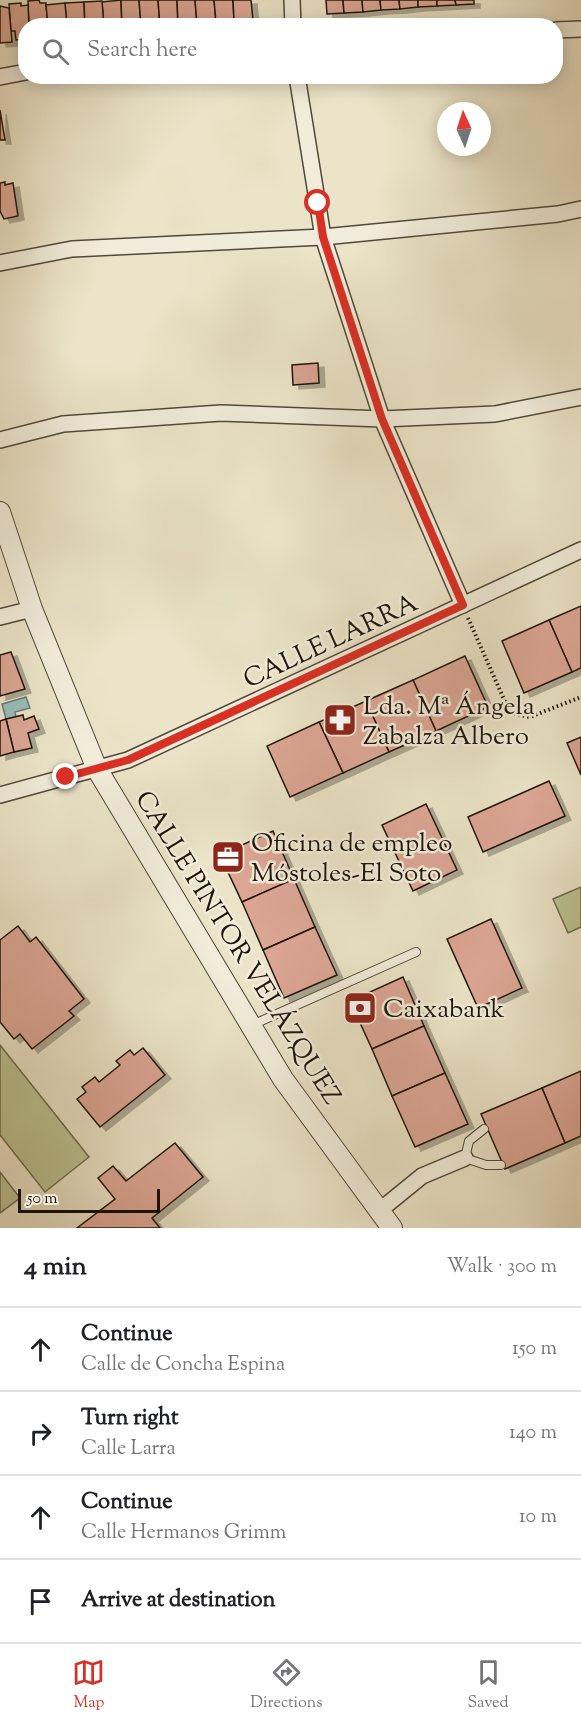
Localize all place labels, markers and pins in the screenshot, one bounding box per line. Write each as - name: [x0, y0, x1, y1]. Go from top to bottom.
- place label: Lda. Mª Ángela Zabalza Albero: [363, 689, 535, 756]
- pharmacy icon: Lda. Mª Ángela Zabalza Albero: [322, 702, 358, 738]
- place label: Oficina de empleo Móstoles-El Soto: [251, 826, 452, 893]
- office icon: Oficina de empleo Móstoles-El Soto: [210, 839, 246, 875]
- bank icon: Caixabank: [342, 990, 378, 1026]
- place label: Caixabank: [383, 992, 505, 1029]

